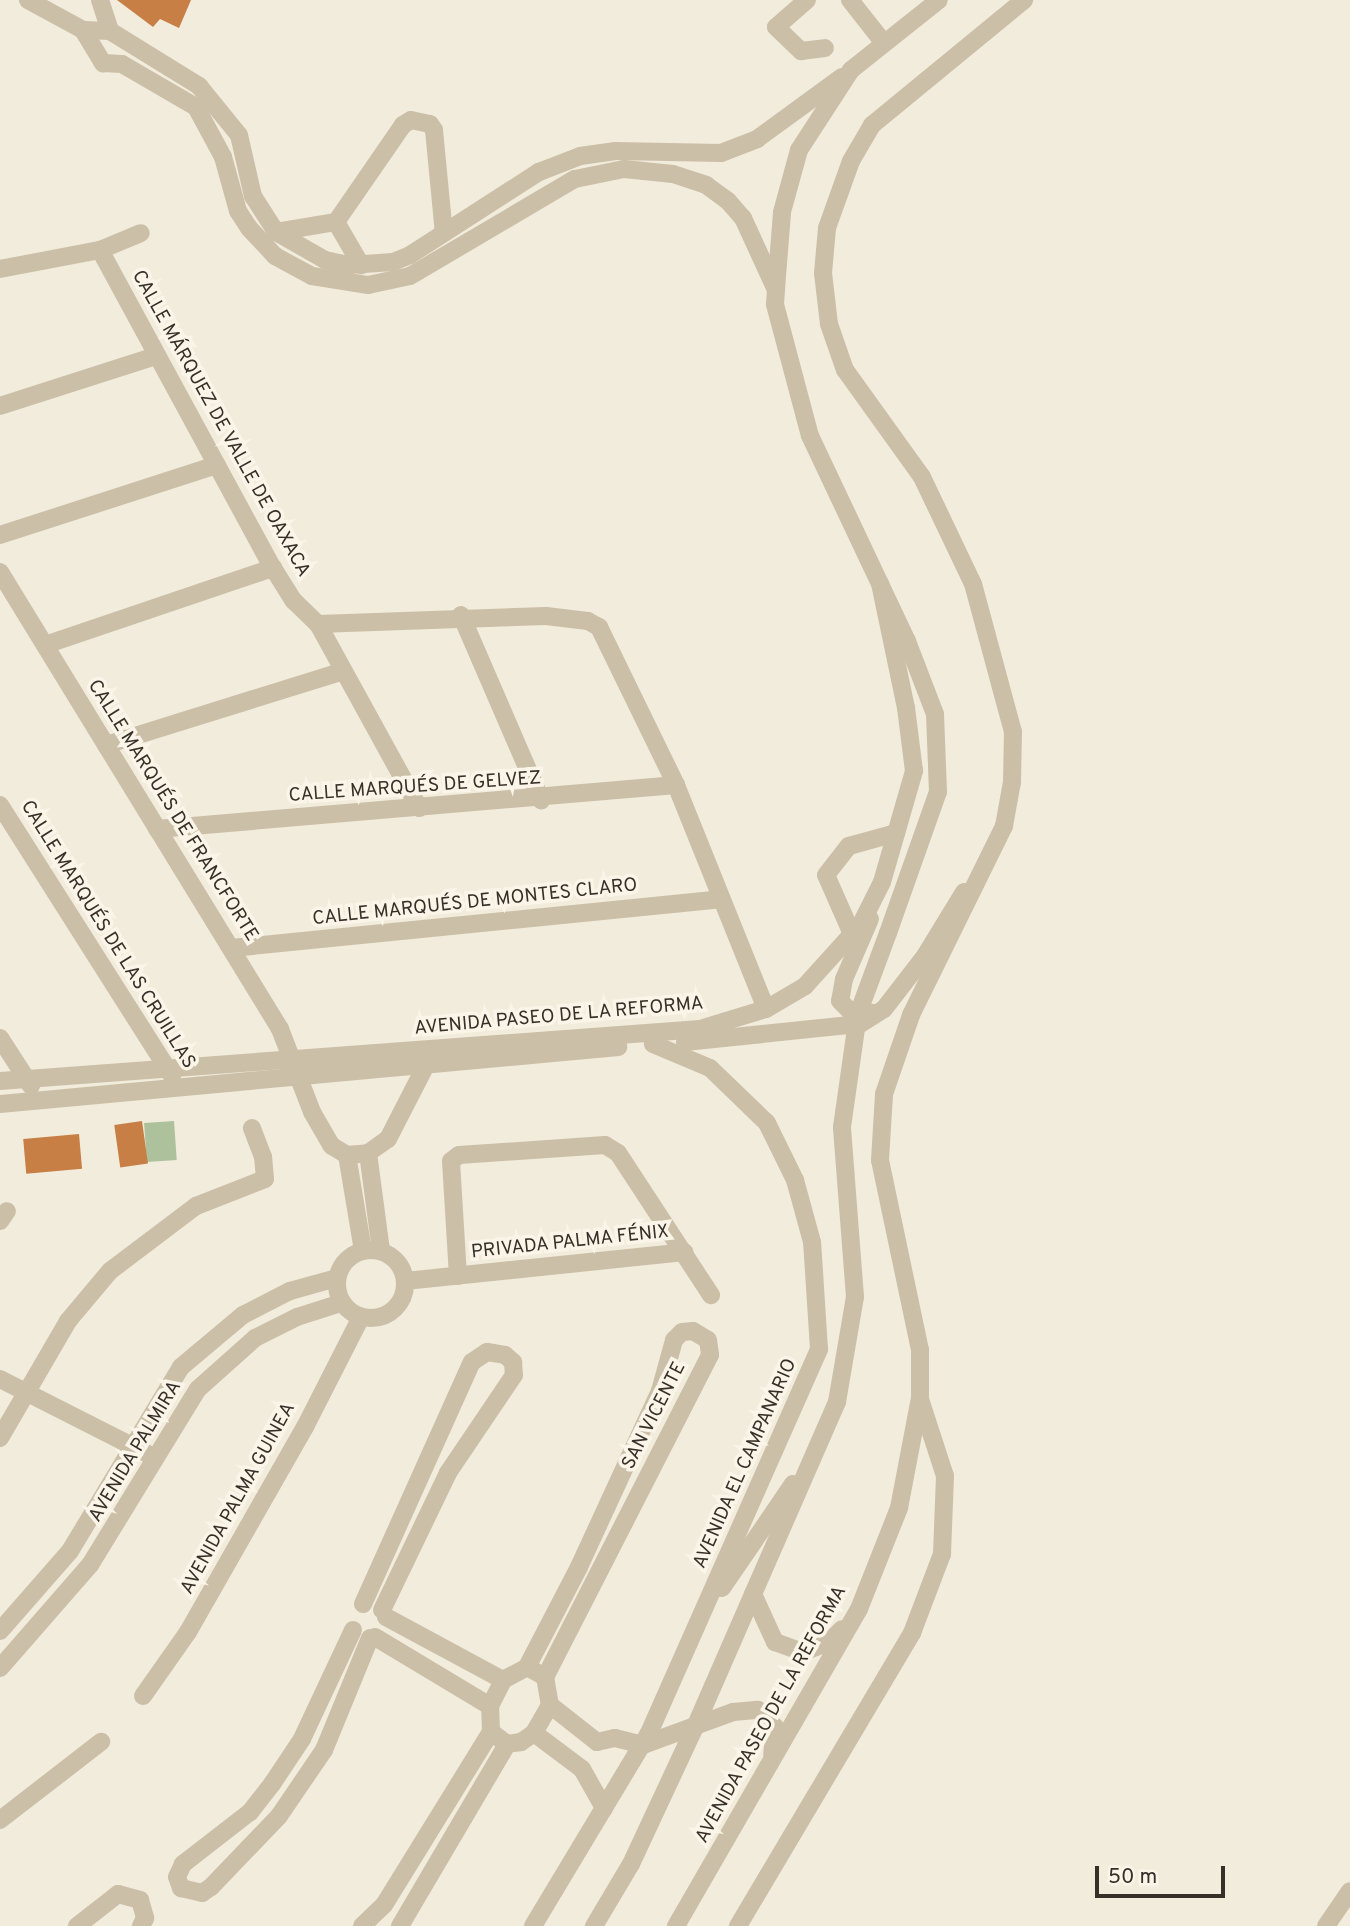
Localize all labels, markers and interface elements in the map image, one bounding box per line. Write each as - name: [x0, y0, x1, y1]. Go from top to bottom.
- street label: CALLE MÁRQUEZ DE VALLE DE OAXACA: [126, 266, 314, 582]
- street label: CALLE MARQUÉS DE FRANCFORTE: [82, 676, 262, 946]
- street label: CALLE MARQUÉS DE GELVEZ: [288, 768, 542, 808]
- street label: CALLE MARQUÉS DE LAS CRUILLAS: [15, 797, 199, 1073]
- street label: CALLE MARQUÉS DE MONTES CLARO: [311, 875, 639, 931]
- street label: AVENIDA PASEO DE LA REFORMA: [413, 993, 705, 1041]
- street label: PRIVADA PALMA FÉNIX: [469, 1221, 671, 1265]
- street label: AVENIDA EL CAMPANARIO: [689, 1355, 803, 1573]
- street label: SAN VICENTE: [618, 1358, 692, 1474]
- street label: AVENIDA PALMIRA: [85, 1377, 187, 1527]
- street label: AVENIDA PALMA GUINEA: [176, 1398, 302, 1600]
- street label: AVENIDA PASEO DE LA REFORMA: [691, 1582, 853, 1848]
- scale bar: [1098, 1853, 1228, 1897]
- text: 50 m: [1108, 1864, 1157, 1891]

